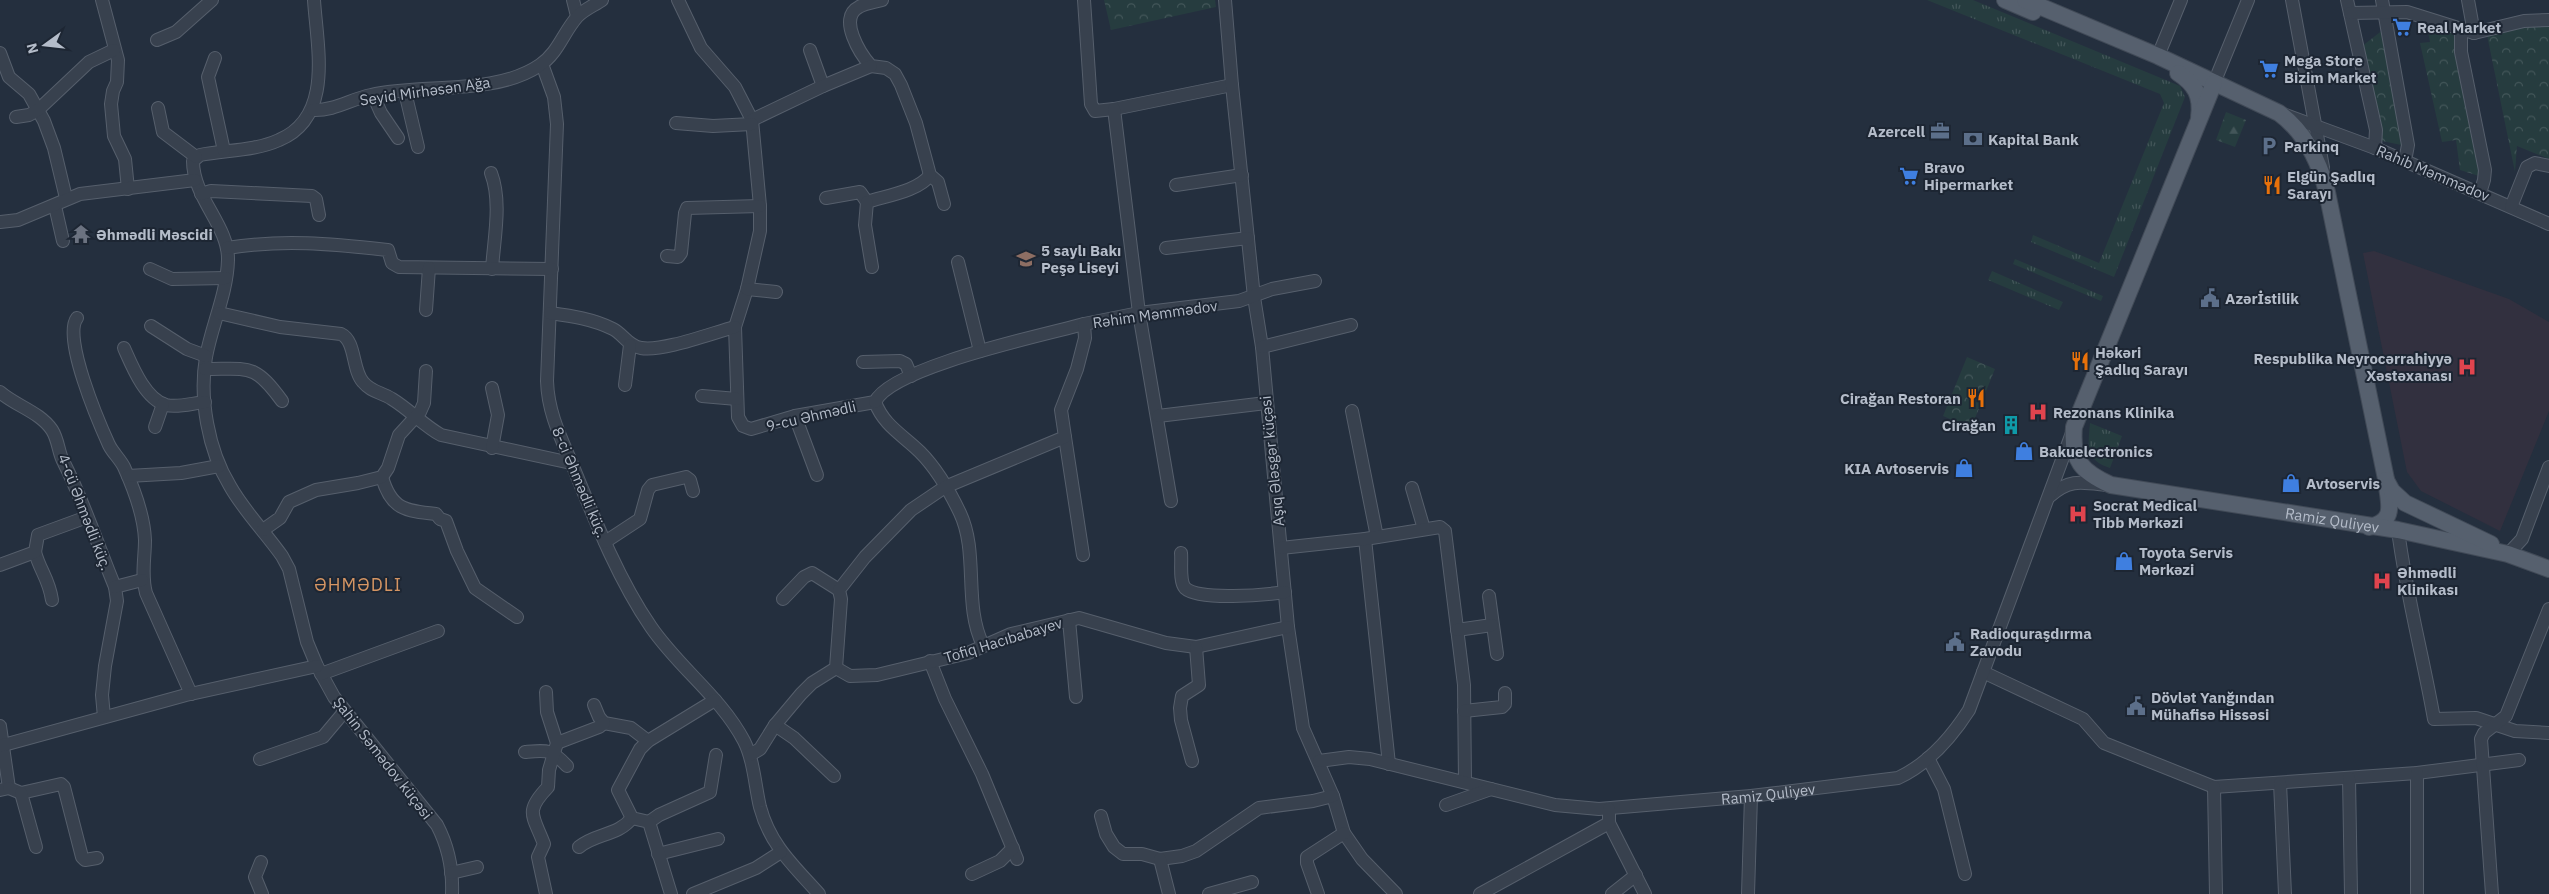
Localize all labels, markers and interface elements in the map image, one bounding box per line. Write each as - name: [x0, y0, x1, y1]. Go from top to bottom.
- supermarket icon: Real Market: [2391, 16, 2413, 38]
- place label: Real Market: [2417, 18, 2501, 37]
- north arrow: [20, 20, 70, 70]
- text: N: [22, 41, 42, 56]
- place label: Mega Store Bizim Market: [2284, 51, 2377, 87]
- supermarket icon: Mega Store Bizim Market: [2258, 58, 2280, 80]
- street label: Seyid Mirhəsən Ağa: [358, 72, 492, 110]
- office icon: Azercell: [1929, 120, 1951, 142]
- place label: Azercell: [1867, 122, 1925, 141]
- bank icon: Kapital Bank: [1962, 128, 1984, 150]
- place label: Kapital Bank: [1988, 130, 2079, 149]
- parking icon: Parkinq: [2258, 135, 2280, 157]
- place label: Parkinq: [2284, 137, 2339, 156]
- street label: Rahib Məmmədov: [2374, 141, 2493, 206]
- place label: Bravo Hipermarket: [1924, 158, 2013, 194]
- supermarket icon: Bravo Hipermarket: [1898, 165, 1920, 187]
- place label: Elgün Şadlıq Sarayı: [2287, 167, 2375, 203]
- restaurant icon: Elgün Şadlıq Sarayı: [2261, 174, 2283, 196]
- temple icon: Әhmәdli Mәscidi: [70, 223, 92, 245]
- place label: Әhmәdli Mәscidi: [96, 225, 213, 244]
- place label: 5 saylı Bakı Peşə Liseyi: [1041, 241, 1121, 277]
- school or university icon: 5 saylı Bakı Peşə Liseyi: [1015, 248, 1037, 270]
- public building icon: Azərİstilik: [2199, 287, 2221, 309]
- place label: Azərİstilik: [2225, 289, 2299, 308]
- street label: Rəhim Məmmədov: [1091, 296, 1219, 332]
- place label: Həkəri Şadlıq Sarayı: [2095, 343, 2188, 379]
- place label: Respublika Neyrocərrahiyyə Xəstəxanası: [2254, 349, 2452, 385]
- restaurant icon: Həkəri Şadlıq Sarayı: [2069, 350, 2091, 372]
- hospital icon: Respublika Neyrocərrahiyyə Xəstəxanası: [2456, 356, 2478, 378]
- restaurant icon: Cirağan Restoran: [1965, 387, 1987, 409]
- place label: Cirağan Restoran: [1840, 389, 1961, 408]
- street label: Aşıq Ələsgər küçəsi: [1256, 395, 1288, 527]
- street label: 9-cu Əhmədli: [764, 396, 858, 436]
- hospital icon: Rezonans Klinika: [2027, 401, 2049, 423]
- place label: Rezonans Klinika: [2053, 403, 2175, 422]
- building icon: Cirağan: [2000, 414, 2022, 436]
- place label: Cirağan: [1942, 416, 1996, 435]
- street label: 8-ci Əhmədli küç.: [548, 424, 612, 540]
- shop icon: Bakuelectronics: [2013, 440, 2035, 462]
- place label: Bakuelectronics: [2039, 442, 2153, 461]
- street label: 4-cü Əhmədli küç.: [54, 451, 116, 573]
- shop icon: KIA Avtoservis: [1953, 457, 1975, 479]
- place label: KIA Avtoservis: [1844, 459, 1949, 478]
- shop icon: Avtoservis: [2280, 472, 2302, 494]
- place label: Avtoservis: [2306, 474, 2381, 493]
- place label: Socrat Medical Tibb Mərkəzi: [2093, 496, 2198, 532]
- hospital icon: Socrat Medical Tibb Mərkəzi: [2067, 503, 2089, 525]
- street label: Ramiz Quliyev: [2284, 503, 2381, 537]
- place label: Toyota Servis Mərkəzi: [2139, 543, 2233, 579]
- shop icon: Toyota Servis Mərkəzi: [2113, 550, 2135, 572]
- place label: Əhmədli Klinikası: [2397, 563, 2458, 599]
- hospital icon: Əhmədli Klinikası: [2371, 570, 2393, 592]
- district label: ƏHMƏDLI: [314, 573, 402, 596]
- street label: Tofiq Hacıbabayev: [941, 613, 1065, 667]
- place label: Radioquraşdırma Zavodu: [1970, 624, 2092, 660]
- public building icon: Radioquraşdırma Zavodu: [1944, 631, 1966, 653]
- place label: Dövlət Yanğından Mühafisə Hissəsi: [2151, 688, 2275, 724]
- street label: Şahin Səmədov küçəsi: [329, 693, 437, 823]
- public building icon: Dövlət Yanğından Mühafisə Hissəsi: [2125, 695, 2147, 717]
- street label: Ramiz Quliyev: [1720, 779, 1817, 808]

